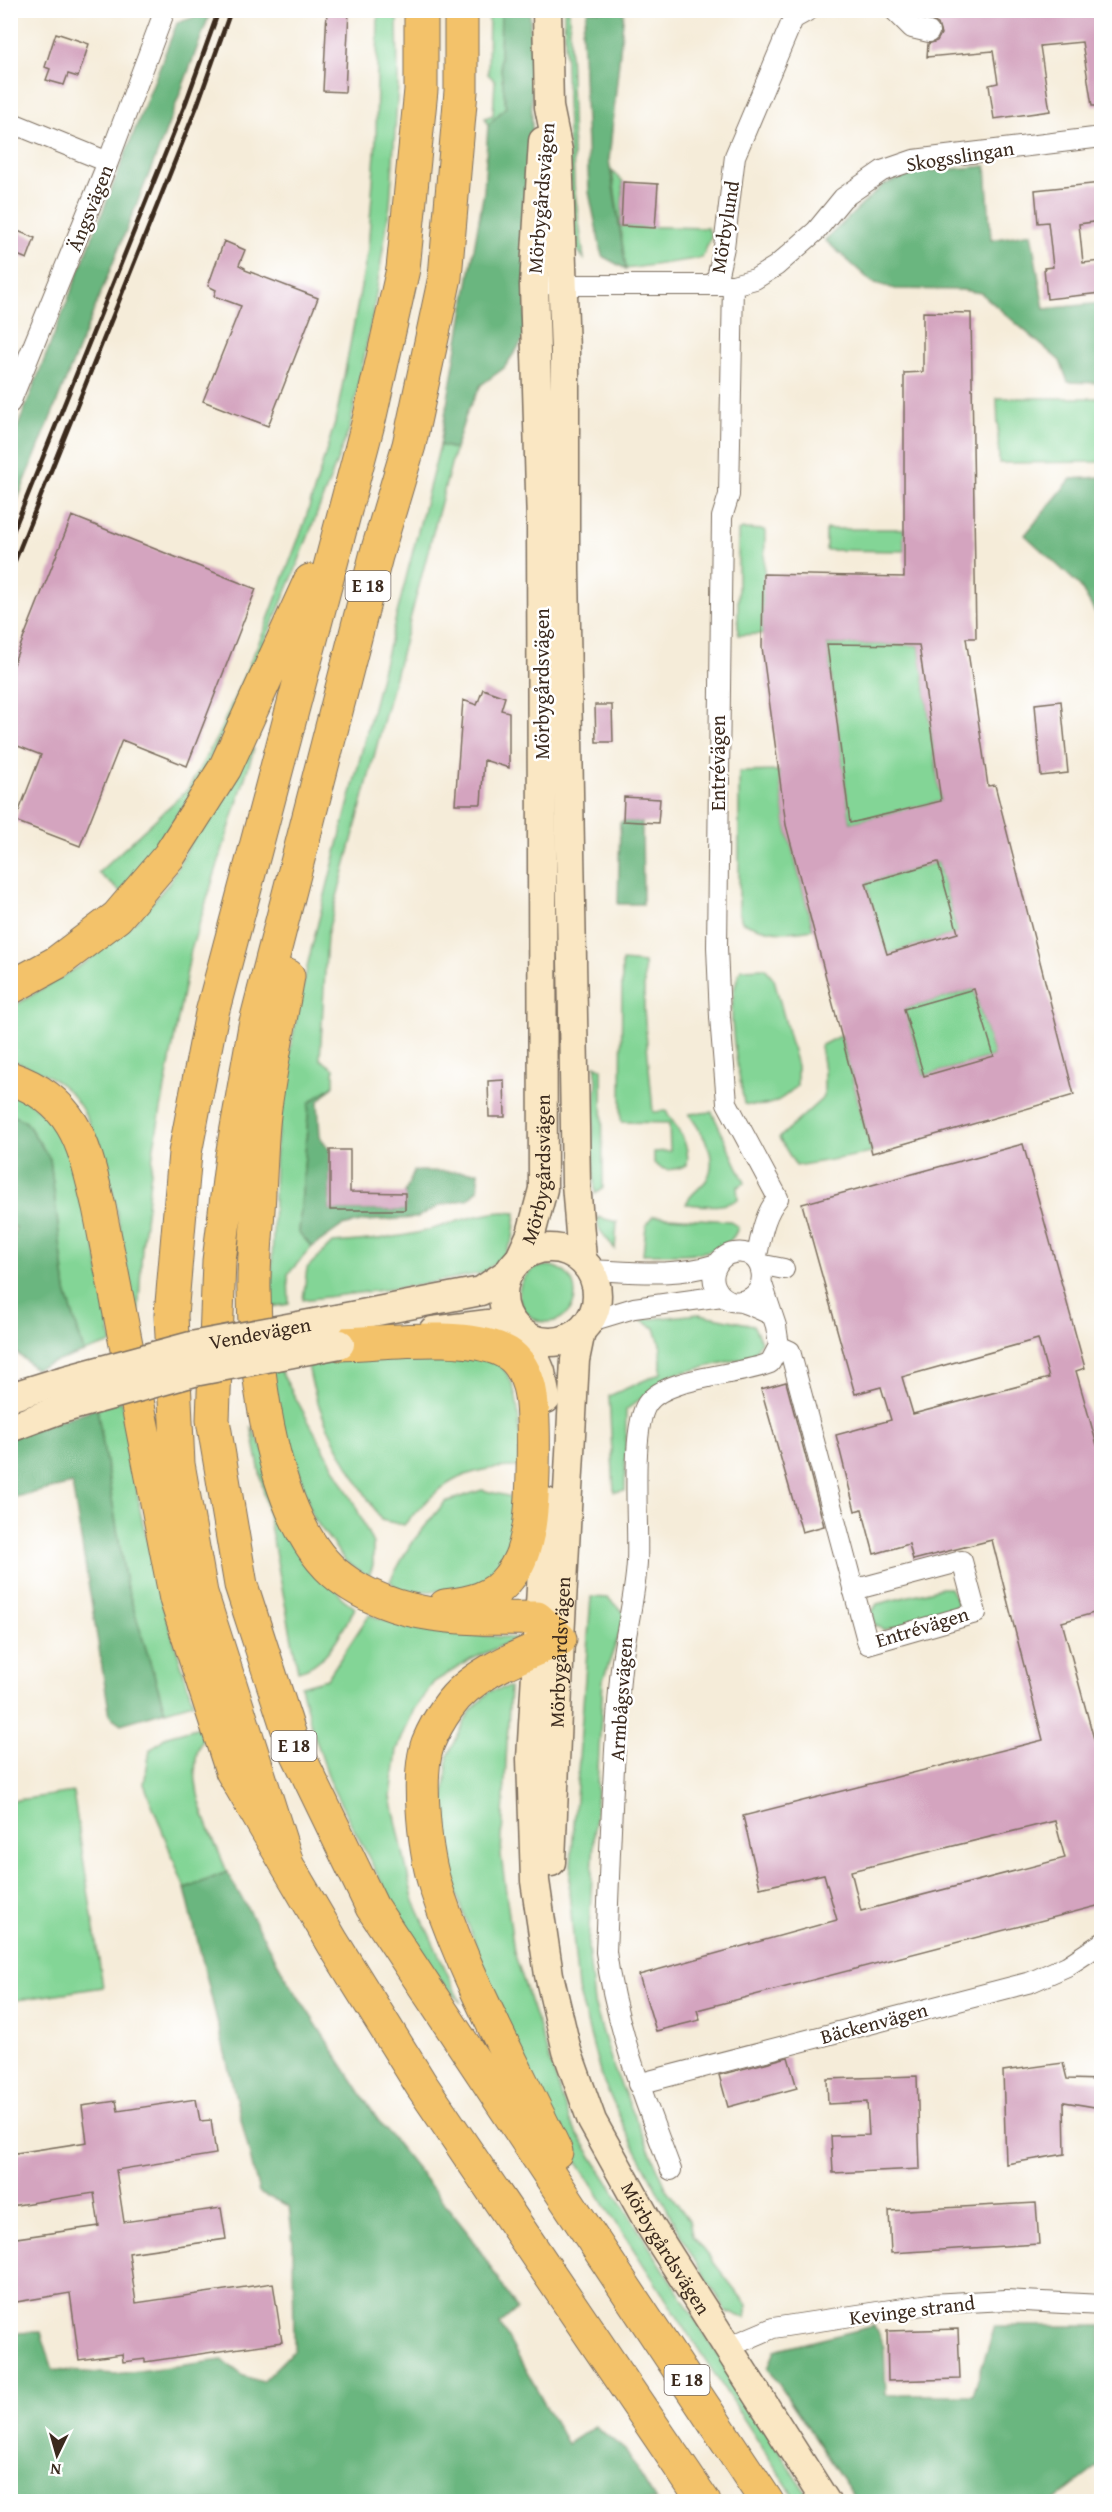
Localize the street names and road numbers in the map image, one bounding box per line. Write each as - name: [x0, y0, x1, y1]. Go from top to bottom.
- street label: Mörbygårdsvägen: [519, 121, 562, 275]
- street label: Skogsslingan: [904, 133, 1016, 178]
- street label: Ängsvägen: [59, 160, 120, 256]
- street label: Mörbylund: [703, 178, 746, 275]
- road number: E 18: [346, 571, 391, 601]
- street label: Mörbygårdsvägen: [527, 608, 556, 760]
- street label: Entrévägen: [703, 715, 732, 811]
- street label: Mörbygårdsvägen: [513, 1094, 557, 1249]
- street label: Vendevägen: [207, 1309, 313, 1356]
- street label: Mörbygårdsvägen: [541, 1576, 577, 1728]
- street label: Entrévägen: [872, 1599, 972, 1654]
- street label: Armbågsvägen: [602, 1636, 639, 1762]
- road number: E 18: [272, 1731, 316, 1761]
- street label: Bäckenvägen: [817, 1994, 931, 2051]
- street label: Mörbygårdsvägen: [614, 2176, 718, 2320]
- street label: Kevinge strand: [848, 2287, 977, 2332]
- road number: E 18: [664, 2365, 710, 2395]

